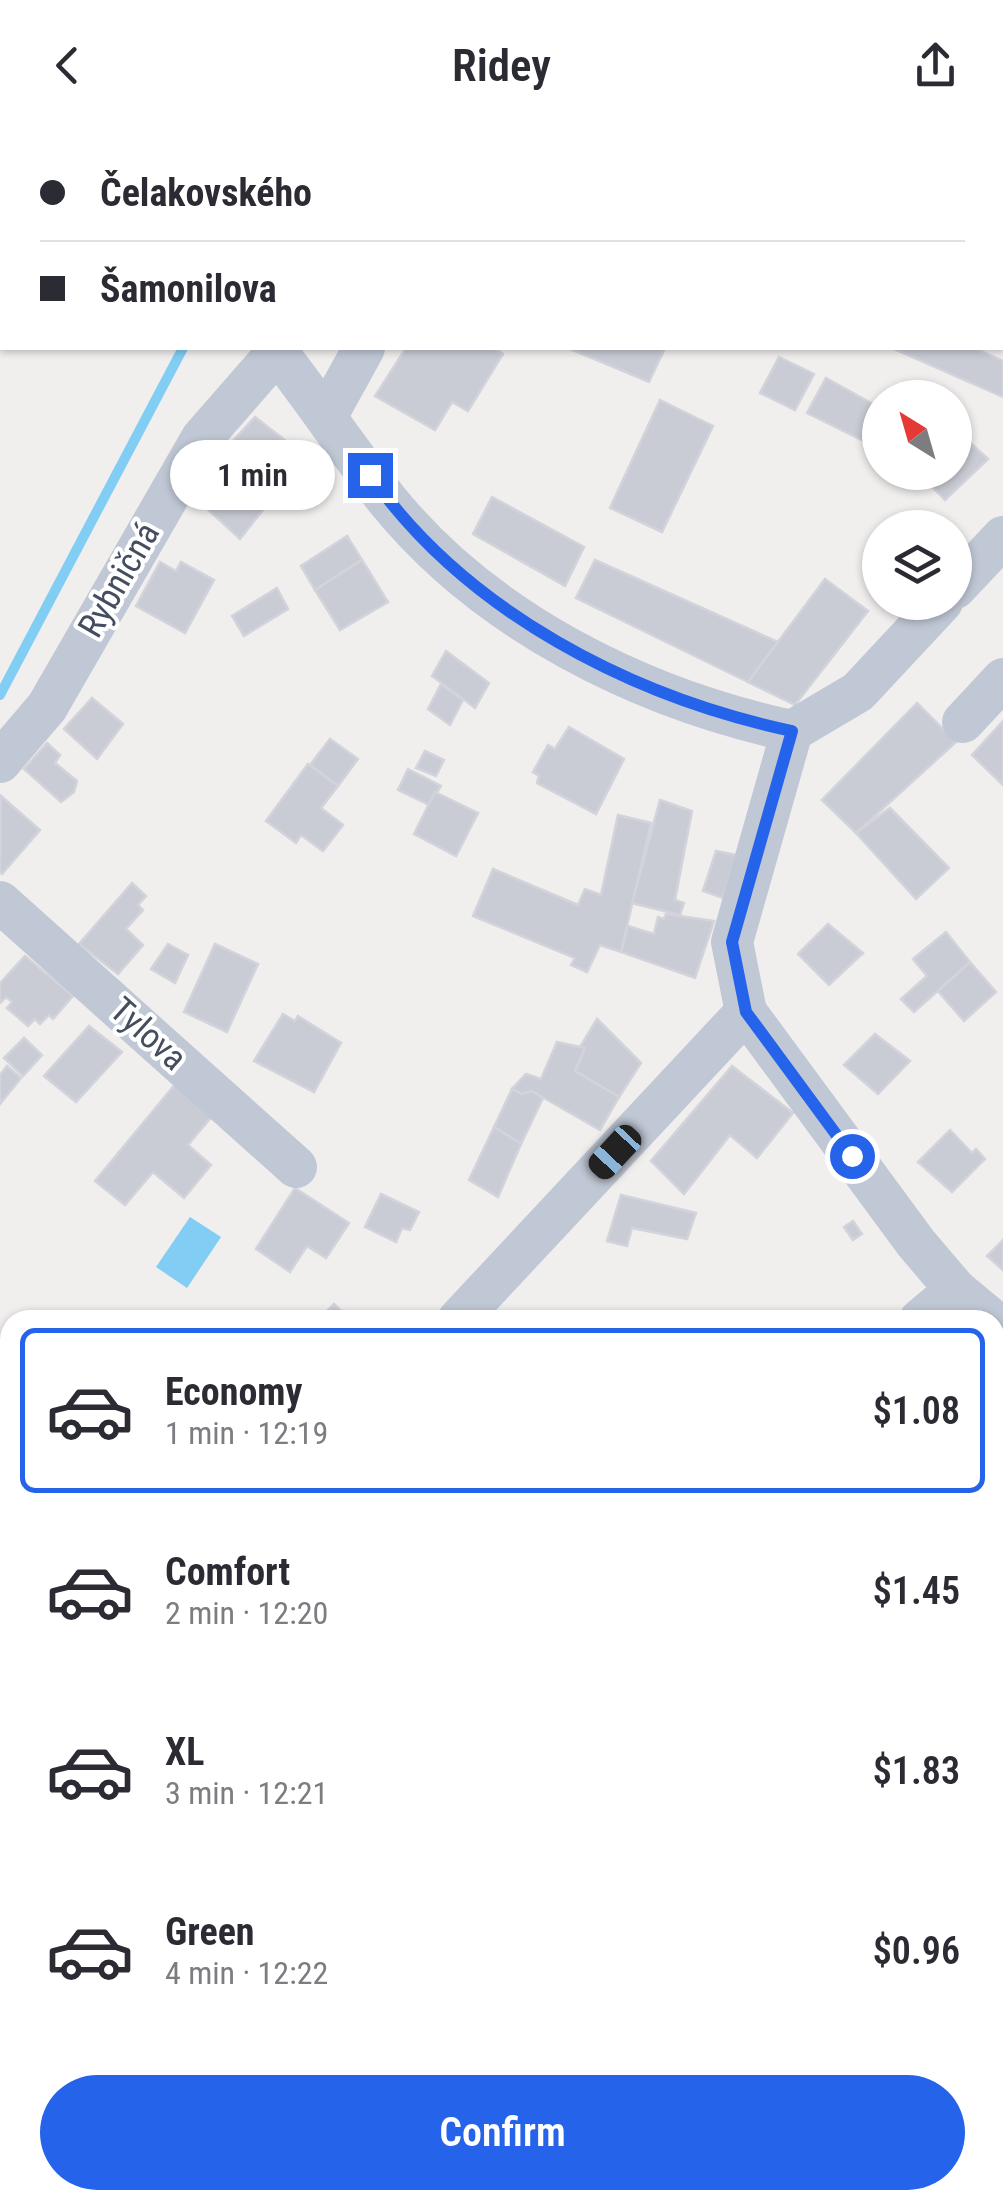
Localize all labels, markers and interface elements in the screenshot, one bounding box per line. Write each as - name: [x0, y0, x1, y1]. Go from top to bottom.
- icon: back: [40, 38, 95, 93]
- icon: share: [908, 38, 963, 93]
- text: Ridey: [452, 39, 551, 92]
- text: Čelakovského: [100, 171, 312, 215]
- text: Šamonilova: [100, 267, 277, 311]
- north arrow: [862, 380, 972, 490]
- map controls: [862, 380, 972, 620]
- callout: 1 min: [170, 440, 335, 510]
- route end: [348, 453, 393, 498]
- text: 1 min: [217, 456, 288, 494]
- button: layers: [862, 510, 972, 620]
- street label: Rybničná: [70, 515, 168, 645]
- street label: Tylova: [101, 989, 195, 1079]
- car: [584, 1120, 646, 1184]
- route start: [830, 1134, 875, 1179]
- icon: car: [45, 1366, 135, 1456]
- text: Economy: [165, 1370, 302, 1414]
- text: $1.08: [873, 1389, 960, 1433]
- text: 1 min · 12:19: [165, 1414, 328, 1452]
- icon: car: [45, 1546, 135, 1636]
- text: Comfort: [165, 1550, 290, 1594]
- text: $1.45: [873, 1569, 960, 1613]
- text: 2 min · 12:20: [165, 1594, 328, 1632]
- icon: car: [45, 1726, 135, 1816]
- text: XL: [165, 1730, 204, 1774]
- text: $1.83: [873, 1749, 960, 1793]
- text: 3 min · 12:21: [165, 1774, 328, 1812]
- icon: car: [45, 1906, 135, 1996]
- text: Green: [165, 1910, 255, 1954]
- text: $0.96: [873, 1929, 960, 1973]
- text: 4 min · 12:22: [165, 1954, 328, 1992]
- button: Confirm: [40, 2075, 965, 2190]

